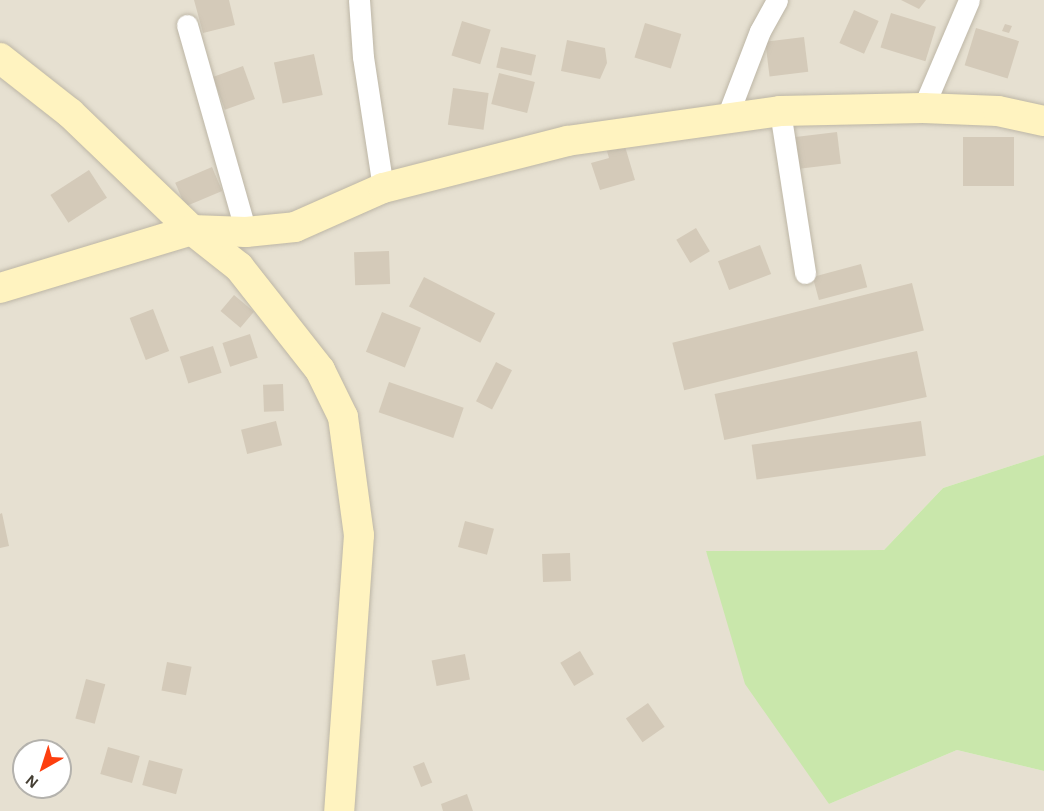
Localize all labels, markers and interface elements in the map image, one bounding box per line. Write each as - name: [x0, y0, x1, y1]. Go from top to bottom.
- north arrow: [12, 739, 72, 799]
- text: N: [23, 772, 41, 791]

